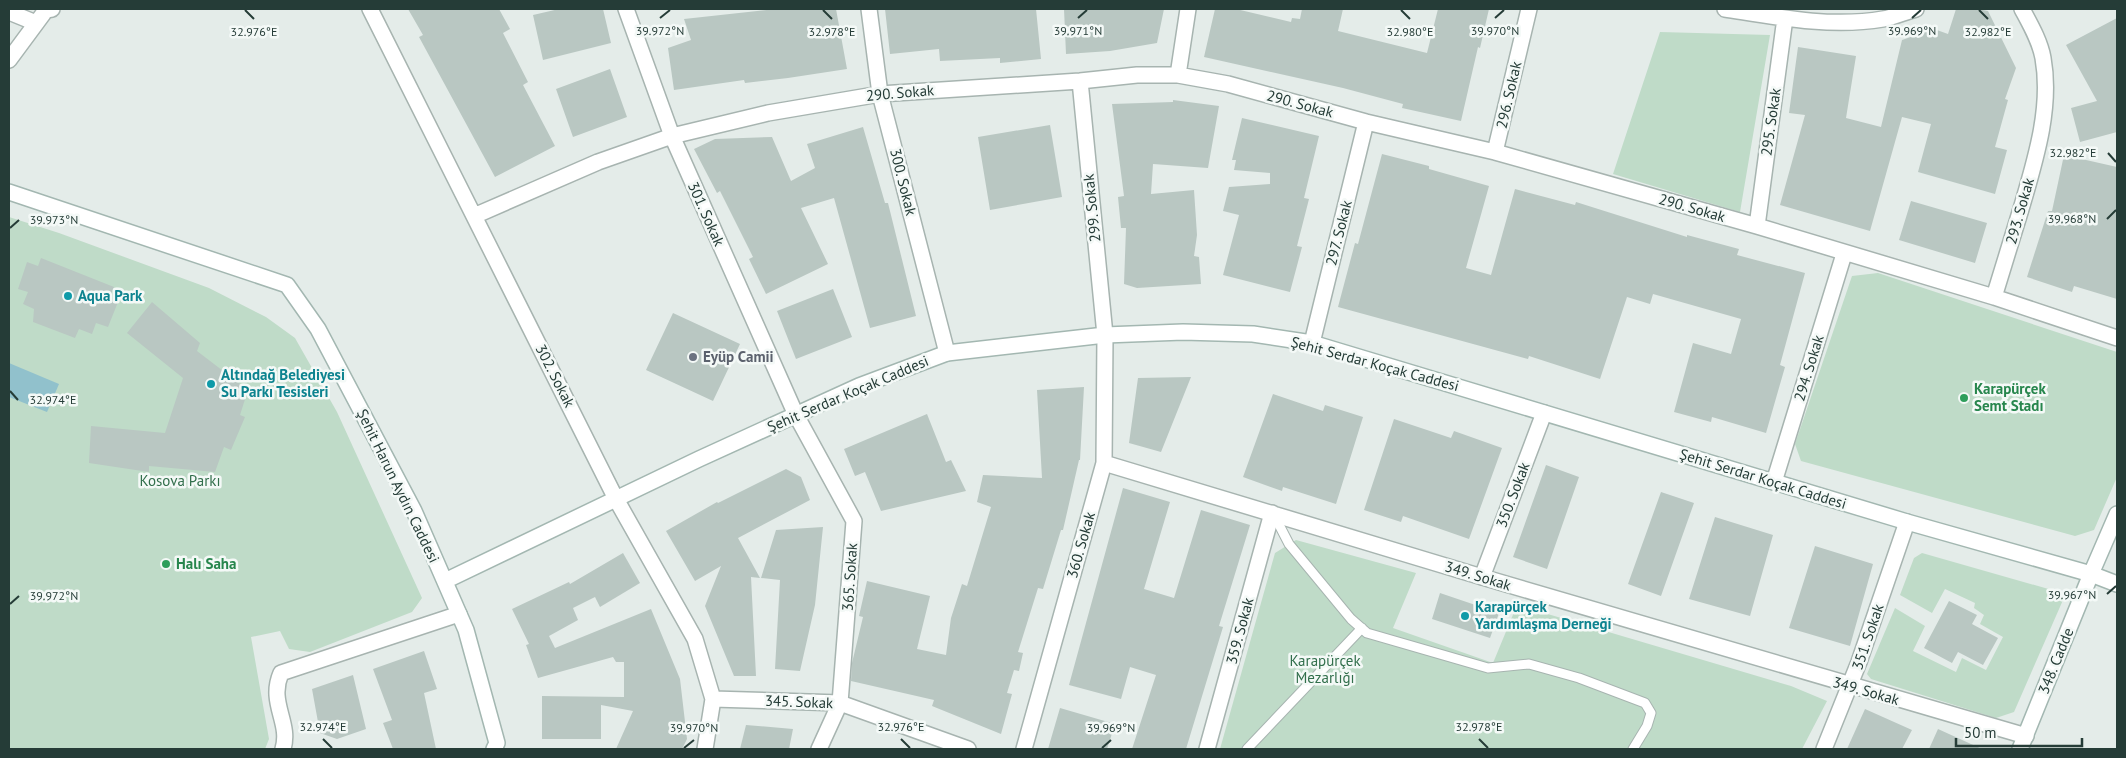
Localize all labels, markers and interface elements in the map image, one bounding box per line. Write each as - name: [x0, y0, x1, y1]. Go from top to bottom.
- text: 39.972°N: [636, 23, 684, 38]
- text: 39.971°N: [1054, 23, 1102, 38]
- text: 39.970°N: [1471, 23, 1519, 38]
- text: 39.969°N: [1888, 23, 1936, 38]
- text: 32.976°E: [231, 24, 277, 39]
- text: 32.978°E: [809, 24, 855, 39]
- text: 32.980°E: [1387, 24, 1433, 39]
- text: 32.982°E: [1965, 24, 2011, 39]
- street label: 296. Sokak: [1492, 59, 1526, 130]
- street label: 290. Sokak: [865, 80, 936, 105]
- street label: 290. Sokak: [1265, 85, 1336, 122]
- street label: 295. Sokak: [1756, 86, 1785, 157]
- text: 32.982°E: [2050, 145, 2096, 160]
- street label: 300. Sokak: [886, 146, 921, 218]
- street label: 299. Sokak: [1078, 172, 1105, 243]
- street label: 293. Sokak: [2001, 175, 2038, 246]
- street label: 301. Sokak: [684, 179, 729, 250]
- street label: 290. Sokak: [1657, 189, 1728, 226]
- street label: 297. Sokak: [1321, 197, 1356, 268]
- text: 39.968°N: [2048, 211, 2096, 226]
- text: 39.973°N: [30, 212, 78, 227]
- place label: Aqua Park: [78, 286, 143, 305]
- marker: Aqua Park: [62, 290, 74, 302]
- street label: Şehit Serdar Koçak Caddesi: [1289, 332, 1461, 395]
- street label: 294. Sokak: [1789, 332, 1828, 403]
- street label: 302. Sokak: [531, 341, 580, 411]
- place label: Eyüp Camii: [703, 347, 774, 366]
- marker: Eyüp Camii: [687, 351, 699, 363]
- street label: Şehit Serdar Koçak Caddesi: [764, 351, 931, 436]
- place label: Altındağ Belediyesi Su Parkı Tesisleri: [221, 365, 345, 401]
- marker: Altındağ Belediyesi Su Parkı Tesisleri: [205, 378, 217, 390]
- place label: Karapürçek Semt Stadı: [1974, 379, 2046, 415]
- text: 32.974°E: [30, 392, 76, 407]
- marker: Karapürçek Semt Stadı: [1958, 392, 1970, 404]
- street label: Şehit Harun Aydın Caddesi: [353, 406, 444, 566]
- street label: Şehit Serdar Koçak Caddesi: [1677, 444, 1849, 513]
- street label: 350. Sokak: [1491, 459, 1534, 530]
- park label: Kosova Parkı: [140, 471, 220, 490]
- street label: 360. Sokak: [1062, 509, 1099, 580]
- street label: 365. Sokak: [838, 541, 861, 612]
- place label: Halı Saha: [176, 554, 236, 573]
- street label: 349. Sokak: [1443, 556, 1514, 595]
- marker: Halı Saha: [160, 558, 172, 570]
- text: 39.967°N: [2048, 587, 2096, 602]
- text: 39.972°N: [30, 588, 78, 603]
- street label: 359. Sokak: [1221, 595, 1258, 666]
- place label: Karapürçek Yardımlaşma Derneği: [1474, 597, 1612, 633]
- street label: 351. Sokak: [1847, 601, 1888, 672]
- marker: Karapürçek Yardımlaşma Derneği: [1459, 610, 1471, 622]
- street label: 348. Cadde: [2034, 625, 2077, 697]
- park label: Karapürçek Mezarlığı: [1289, 651, 1361, 687]
- street label: 349. Sokak: [1831, 672, 1902, 709]
- street label: 345. Sokak: [765, 691, 834, 712]
- scale bar: [1956, 716, 2082, 748]
- text: 32.974°E: [300, 719, 346, 734]
- text: 32.976°E: [878, 719, 924, 734]
- text: 32.978°E: [1456, 719, 1502, 734]
- text: 39.970°N: [670, 720, 718, 735]
- text: 39.969°N: [1087, 720, 1135, 735]
- text: 50 m: [1964, 723, 1997, 742]

